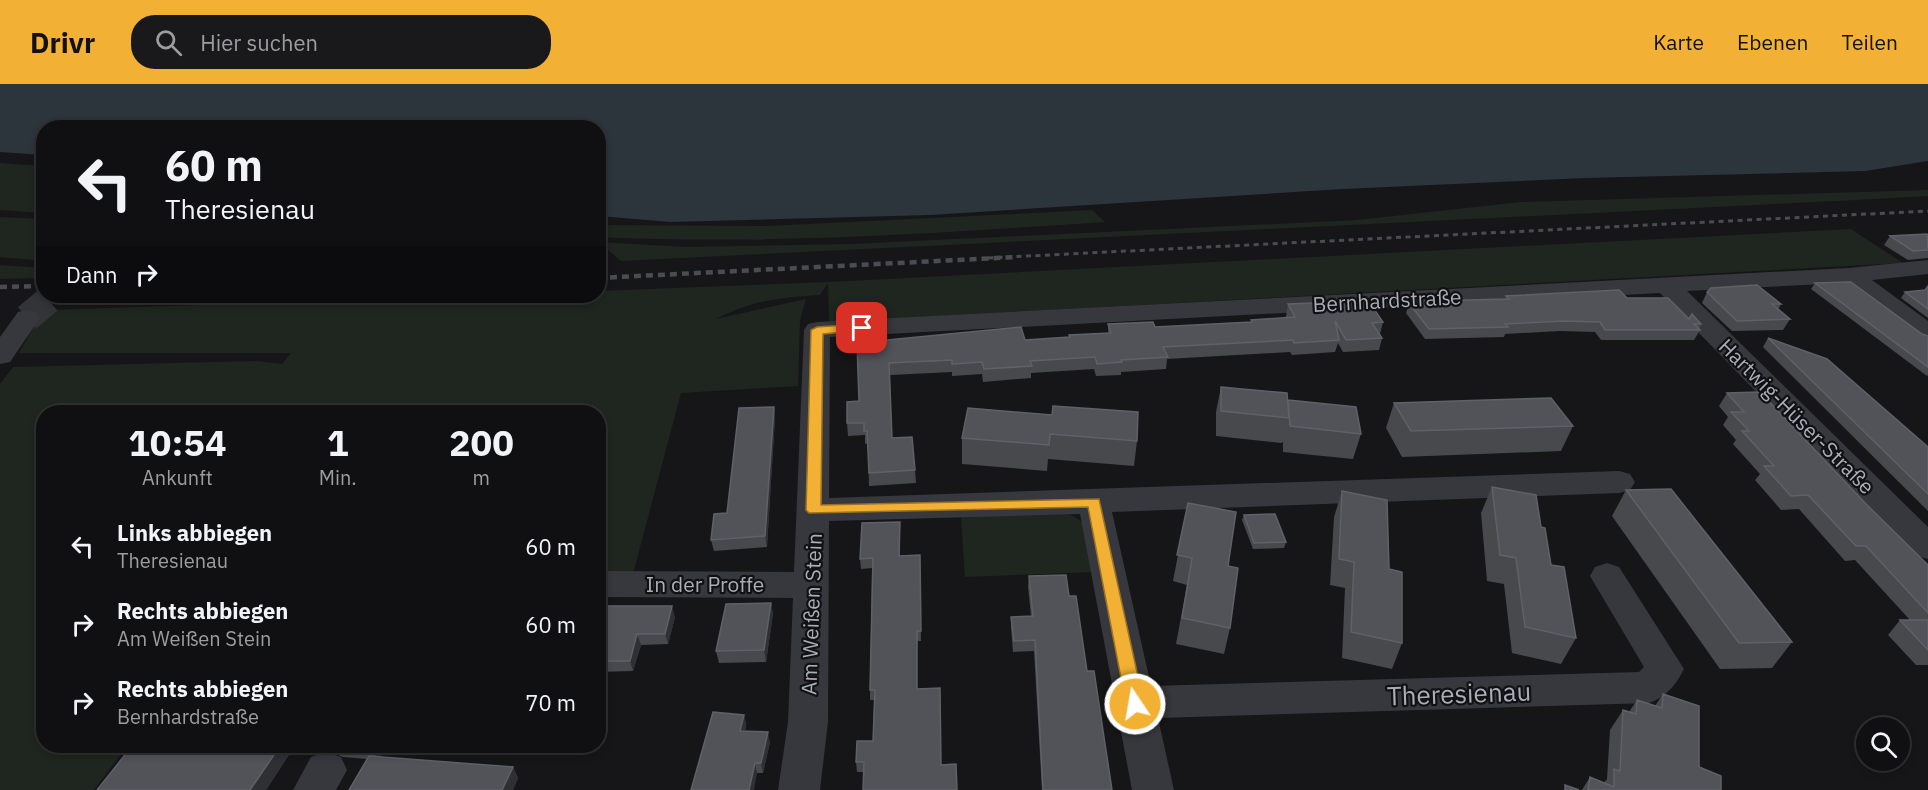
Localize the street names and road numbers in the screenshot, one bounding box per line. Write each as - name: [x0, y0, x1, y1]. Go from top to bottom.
- street label: Bernhardstraße: [1312, 282, 1462, 318]
- street label: Hartwig-Hüser-Straße: [1713, 332, 1881, 500]
- street label: Am Weißen Stein: [794, 533, 828, 695]
- street label: In der Proffe: [646, 570, 764, 598]
- street label: Theresienau: [1386, 673, 1532, 713]

